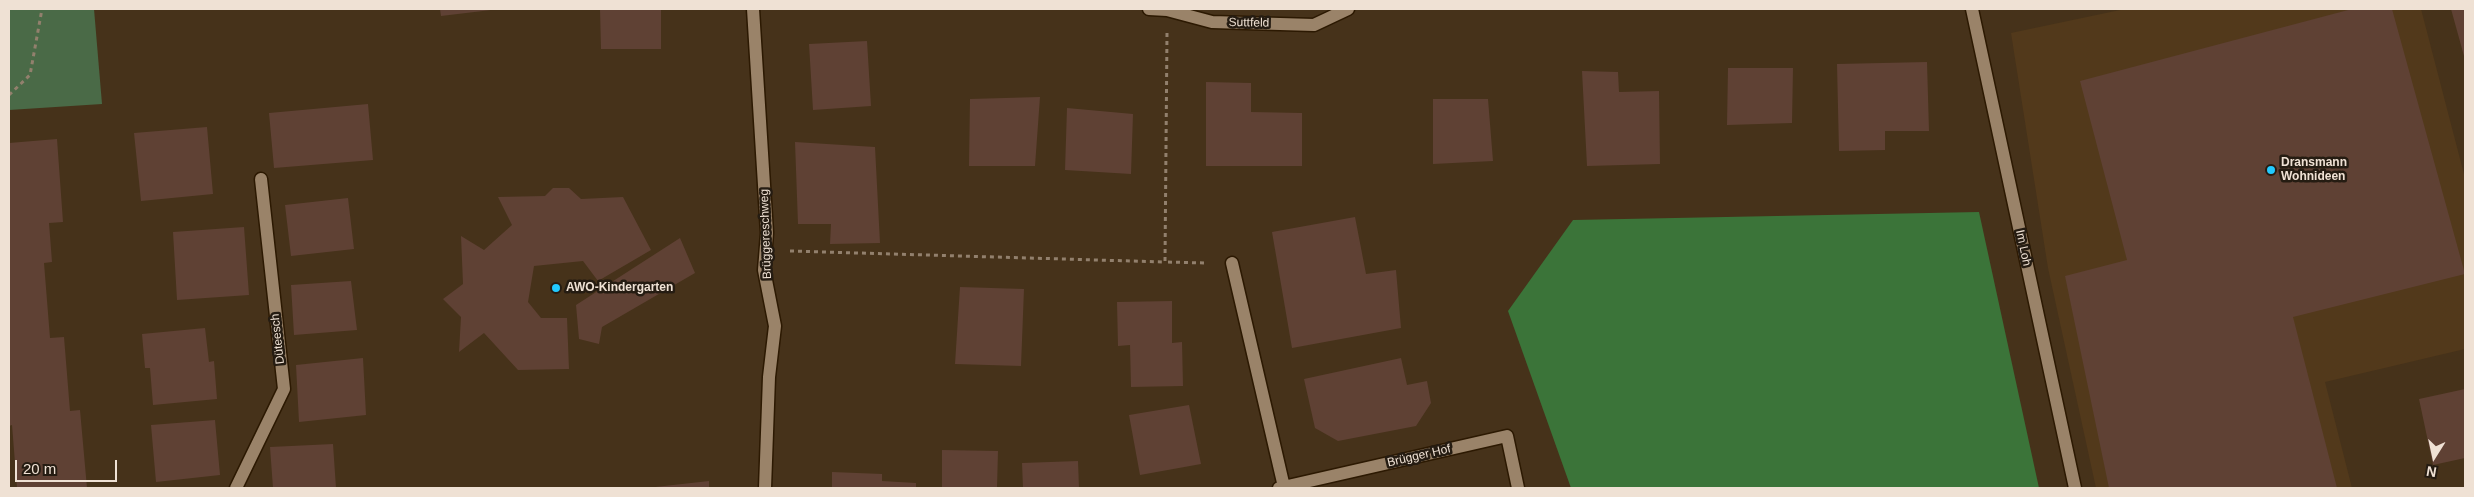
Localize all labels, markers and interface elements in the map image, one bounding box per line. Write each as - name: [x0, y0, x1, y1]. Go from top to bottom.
- street label: Suttfeld: [1229, 15, 1269, 31]
- place label: Dransmann Wohnideen: [2281, 156, 2347, 184]
- marker: Dransmann Wohnideen: [2265, 164, 2277, 176]
- street label: Brüggereschweg: [757, 189, 775, 279]
- street label: Im Loh: [2012, 229, 2034, 267]
- place label: AWO-Kindergarten: [566, 281, 673, 295]
- marker: AWO-Kindergarten: [550, 282, 562, 294]
- street label: Düteesch: [268, 313, 288, 365]
- north arrow: [2409, 432, 2459, 482]
- street label: Brügger Hof: [1386, 442, 1452, 470]
- scale bar: [18, 450, 120, 482]
- text: 20 m: [23, 460, 56, 477]
- text: N: [2425, 463, 2438, 481]

